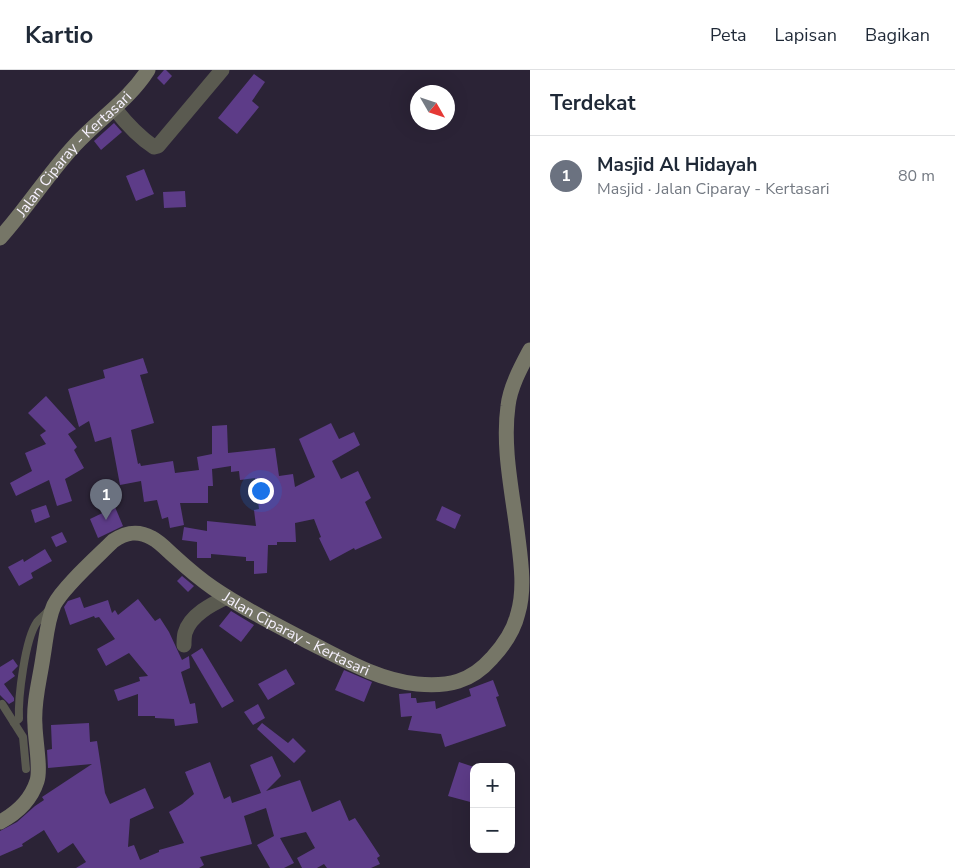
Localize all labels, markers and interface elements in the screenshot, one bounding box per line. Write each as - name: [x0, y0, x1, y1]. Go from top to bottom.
- text: Kartio: [25, 19, 93, 51]
- text: Peta: [710, 23, 746, 47]
- text: Lapisan: [774, 23, 837, 47]
- text: Bagikan: [865, 23, 930, 47]
- north arrow: [410, 85, 455, 130]
- street label: Jalan Ciparay - Kertasari: [11, 87, 136, 222]
- text: Terdekat: [550, 89, 636, 117]
- text: Masjid Al Hidayah: [597, 152, 757, 178]
- text: 1: [561, 165, 571, 187]
- text: 80 m: [898, 165, 935, 187]
- text: Masjid · Jalan Ciparay - Kertasari: [597, 178, 829, 200]
- your location: [248, 478, 274, 504]
- pin: 1: [90, 479, 122, 520]
- street label: Jalan Ciparay - Kertasari: [218, 587, 373, 680]
- map controls: [470, 763, 515, 853]
- button: +: [470, 763, 515, 808]
- button: −: [470, 808, 515, 853]

